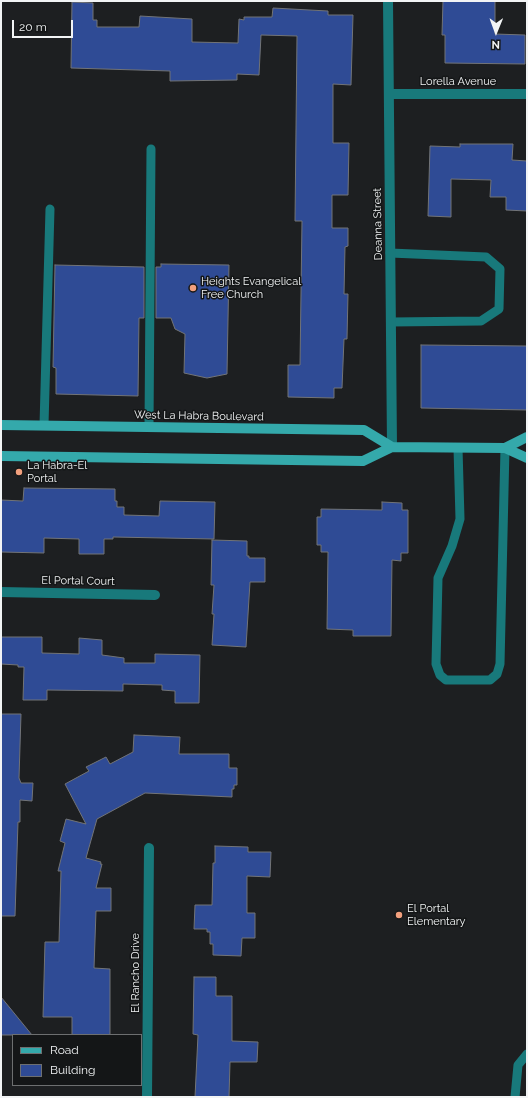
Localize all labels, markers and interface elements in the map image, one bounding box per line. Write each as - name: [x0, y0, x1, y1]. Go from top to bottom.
- scale bar: [14, 12, 75, 38]
- north arrow: [476, 12, 516, 52]
- text: 20 m: [19, 20, 47, 34]
- text: N: [491, 38, 500, 51]
- street label: Lorella Avenue: [420, 75, 496, 89]
- street label: Deanna Street: [371, 188, 385, 260]
- place label: Heights Evangelical Free Church: [201, 275, 301, 301]
- marker: Heights Evangelical Free Church: [188, 283, 198, 293]
- street label: West La Habra Boulevard: [134, 408, 264, 424]
- place label: La Habra-El Portal: [27, 459, 87, 485]
- marker: La Habra-El Portal: [14, 467, 24, 477]
- street label: El Portal Court: [41, 574, 115, 588]
- place label: El Portal Elementary: [407, 902, 466, 928]
- marker: El Portal Elementary: [394, 910, 404, 920]
- street label: El Rancho Drive: [129, 933, 143, 1013]
- legend: [12, 1034, 142, 1086]
- text: Road: [50, 1043, 79, 1057]
- text: Building: [50, 1063, 96, 1077]

